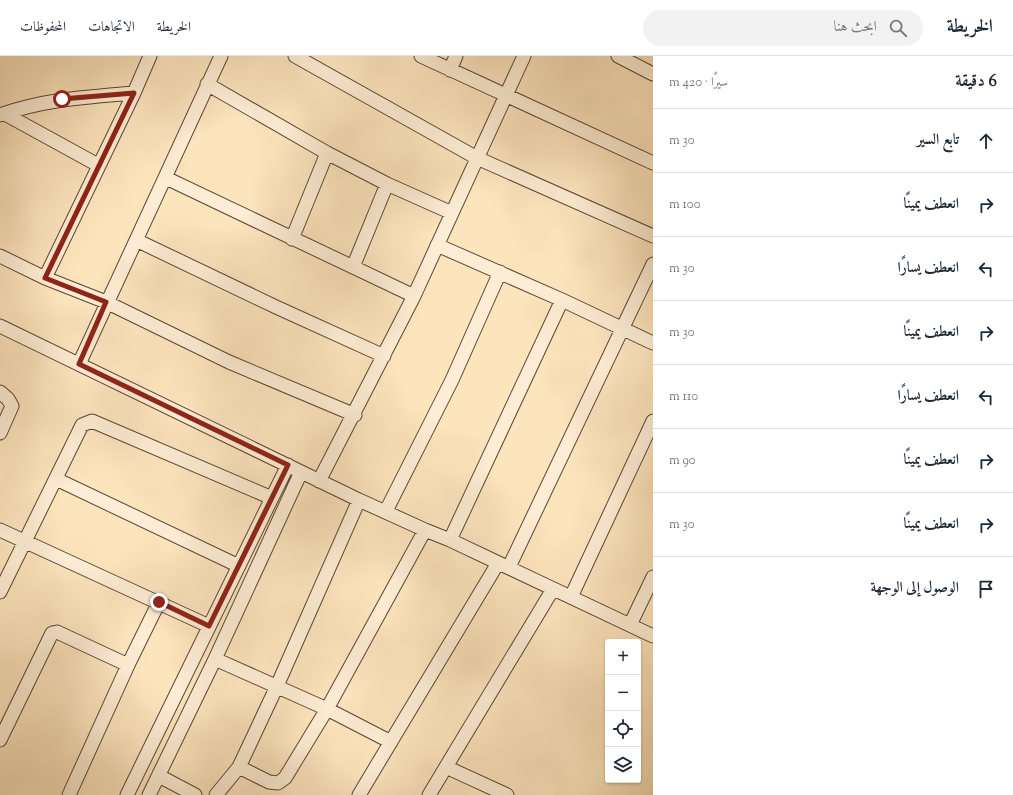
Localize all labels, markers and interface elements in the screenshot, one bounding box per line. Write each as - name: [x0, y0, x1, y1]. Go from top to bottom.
- search box: [643, 10, 923, 46]
- text: الخريطة: [947, 14, 993, 41]
- text: ابحث هنا: [834, 17, 877, 38]
- icon: search: [887, 17, 909, 39]
- text: المحفوظات: [20, 18, 66, 38]
- text: الاتجاهات: [88, 18, 135, 38]
- text: الخريطة: [157, 18, 191, 38]
- text: 6 دقيقة: [955, 70, 997, 94]
- text: سيرًا · 420 m: [669, 74, 728, 92]
- route start: [53, 90, 71, 108]
- text: تابع السير: [917, 130, 959, 151]
- icon: ahead: [975, 130, 997, 152]
- text: 30 m: [669, 132, 695, 150]
- text: انعطف يمينًا: [904, 194, 959, 215]
- icon: right: [975, 194, 997, 216]
- text: 100 m: [669, 196, 701, 214]
- text: انعطف يسارًا: [898, 258, 959, 279]
- icon: left: [975, 258, 997, 280]
- text: 30 m: [669, 260, 695, 278]
- text: انعطف يمينًا: [904, 322, 959, 343]
- icon: right: [975, 322, 997, 344]
- text: 30 m: [669, 324, 695, 342]
- text: انعطف يسارًا: [898, 386, 959, 407]
- icon: left: [975, 386, 997, 408]
- text: 110 m: [669, 388, 698, 406]
- text: انعطف يمينًا: [904, 450, 959, 471]
- icon: right: [975, 450, 997, 472]
- text: 90 m: [669, 452, 696, 470]
- text: انعطف يمينًا: [904, 514, 959, 535]
- icon: right: [975, 514, 997, 536]
- text: 30 m: [669, 516, 695, 534]
- text: الوصول إلى الوجهة: [870, 578, 959, 599]
- icon: arrive: [975, 578, 997, 600]
- route end: [150, 593, 168, 611]
- map controls: [605, 639, 641, 783]
- button: +: [605, 639, 641, 675]
- button: −: [605, 675, 641, 711]
- button: locate: [605, 711, 641, 747]
- button: layers: [605, 747, 641, 783]

